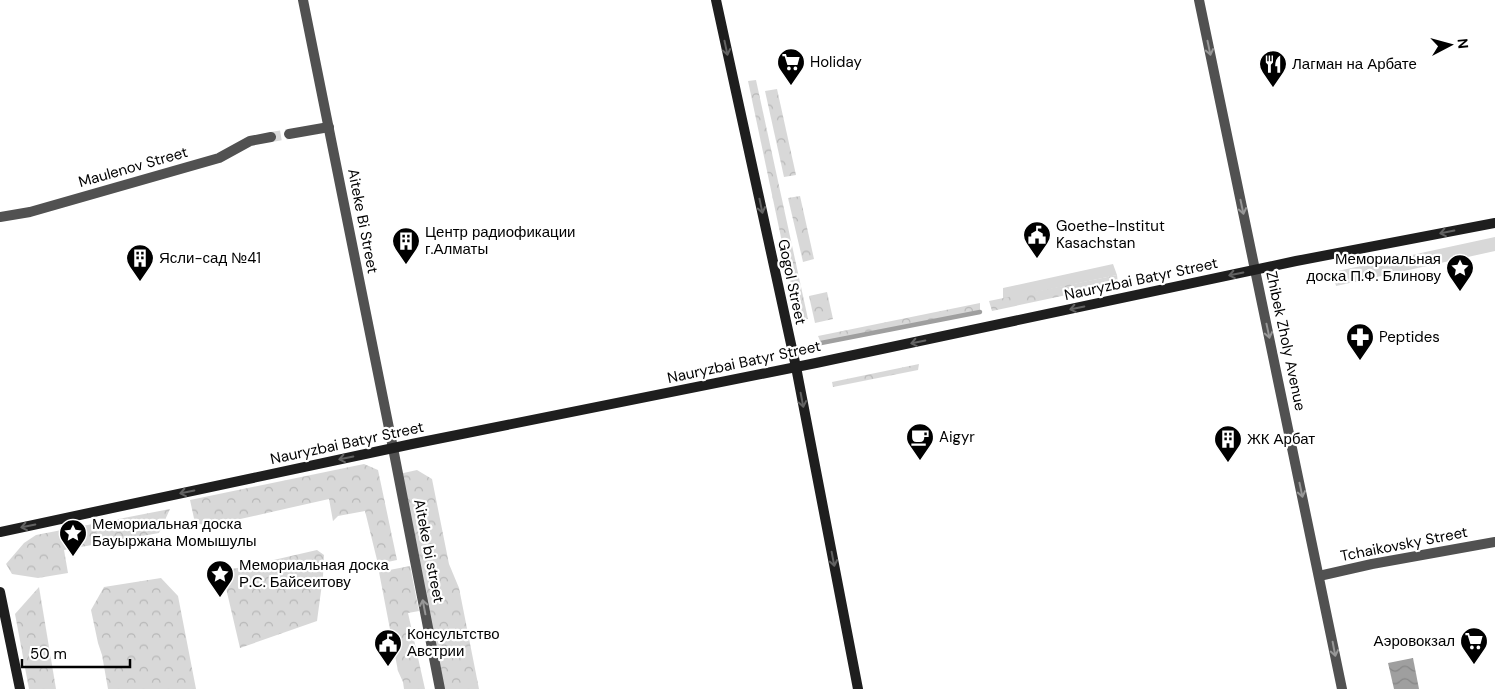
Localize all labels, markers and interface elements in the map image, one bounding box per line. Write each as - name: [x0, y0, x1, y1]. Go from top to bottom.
- north arrow: [1425, 20, 1475, 70]
- text: N: [1453, 38, 1472, 50]
- one-way arrow: [722, 39, 731, 55]
- one-way arrow: [1205, 39, 1214, 55]
- supermarket icon: Holiday: [776, 47, 806, 86]
- restaurant icon: Лагман на Арбате: [1258, 49, 1288, 88]
- place label: Holiday: [810, 52, 862, 72]
- place label: Лагман на Арбате: [1292, 54, 1417, 74]
- street label: Maulenov Street: [76, 142, 190, 192]
- street label: Aiteke Bi Street: [343, 167, 383, 275]
- one-way arrow: [757, 198, 766, 214]
- one-way arrow: [1238, 198, 1248, 214]
- place label: Goethe-Institut Kasachstan: [1056, 216, 1165, 253]
- public building icon: Goethe-Institut Kasachstan: [1022, 220, 1052, 259]
- place label: Центр радиофикации г.Алматы: [425, 222, 575, 259]
- building icon: Центр радиофикации г.Алматы: [391, 226, 421, 265]
- one-way arrow: [1440, 228, 1456, 238]
- street label: Gogol Street: [773, 237, 811, 327]
- building icon: Ясли-сад №41: [125, 243, 155, 282]
- place label: Ясли-сад №41: [159, 248, 261, 268]
- place label: Мемориальная доска П.Ф. Блинову: [1306, 249, 1441, 286]
- street label: Nauryzbai Batyr Street: [1062, 253, 1220, 305]
- place icon: Мемориальная доска П.Ф. Блинову: [1445, 253, 1475, 292]
- street label: Zhibek Zholy Avenue: [1261, 269, 1311, 413]
- one-way arrow: [1229, 270, 1245, 279]
- one-way arrow: [1070, 304, 1086, 313]
- one-way arrow: [1264, 322, 1273, 338]
- pharmacy icon: Peptides: [1345, 322, 1375, 361]
- place label: Peptides: [1379, 327, 1440, 347]
- street label: Nauryzbai Batyr Street: [665, 336, 823, 388]
- one-way arrow: [911, 337, 927, 347]
- one-way arrow: [798, 391, 807, 407]
- street label: Nauryzbai Batyr Street: [268, 417, 426, 469]
- cafe icon: Aigyr: [905, 422, 935, 461]
- building icon: ЖК Арбат: [1213, 424, 1243, 463]
- place label: Aigyr: [939, 427, 975, 447]
- place label: ЖК Арбат: [1247, 429, 1315, 449]
- one-way arrow: [338, 454, 354, 463]
- one-way arrow: [1297, 481, 1306, 497]
- one-way arrow: [179, 488, 195, 497]
- street label: Aiteke bi street: [409, 497, 449, 605]
- place label: Мемориальная доска Бауыржана Момышулы: [92, 514, 256, 551]
- place icon: Мемориальная доска Бауыржана Момышулы: [58, 518, 88, 557]
- one-way arrow: [20, 522, 36, 532]
- street label: Tchaikovsky Street: [1339, 522, 1469, 566]
- one-way arrow: [828, 551, 838, 567]
- place label: Мемориальная доска Р.С. Байсеитову: [239, 555, 390, 592]
- place icon: Мемориальная доска Р.С. Байсеитову: [205, 559, 235, 598]
- one-way arrow: [419, 599, 429, 615]
- place label: Консультство Австрии: [407, 624, 500, 661]
- supermarket icon: Аэровокзал: [1459, 626, 1489, 665]
- public building icon: Консультство Австрии: [373, 628, 403, 667]
- place label: Аэровокзал: [1373, 631, 1455, 651]
- scale bar: [22, 636, 130, 668]
- one-way arrow: [1330, 640, 1339, 656]
- text: 50 m: [30, 644, 67, 664]

